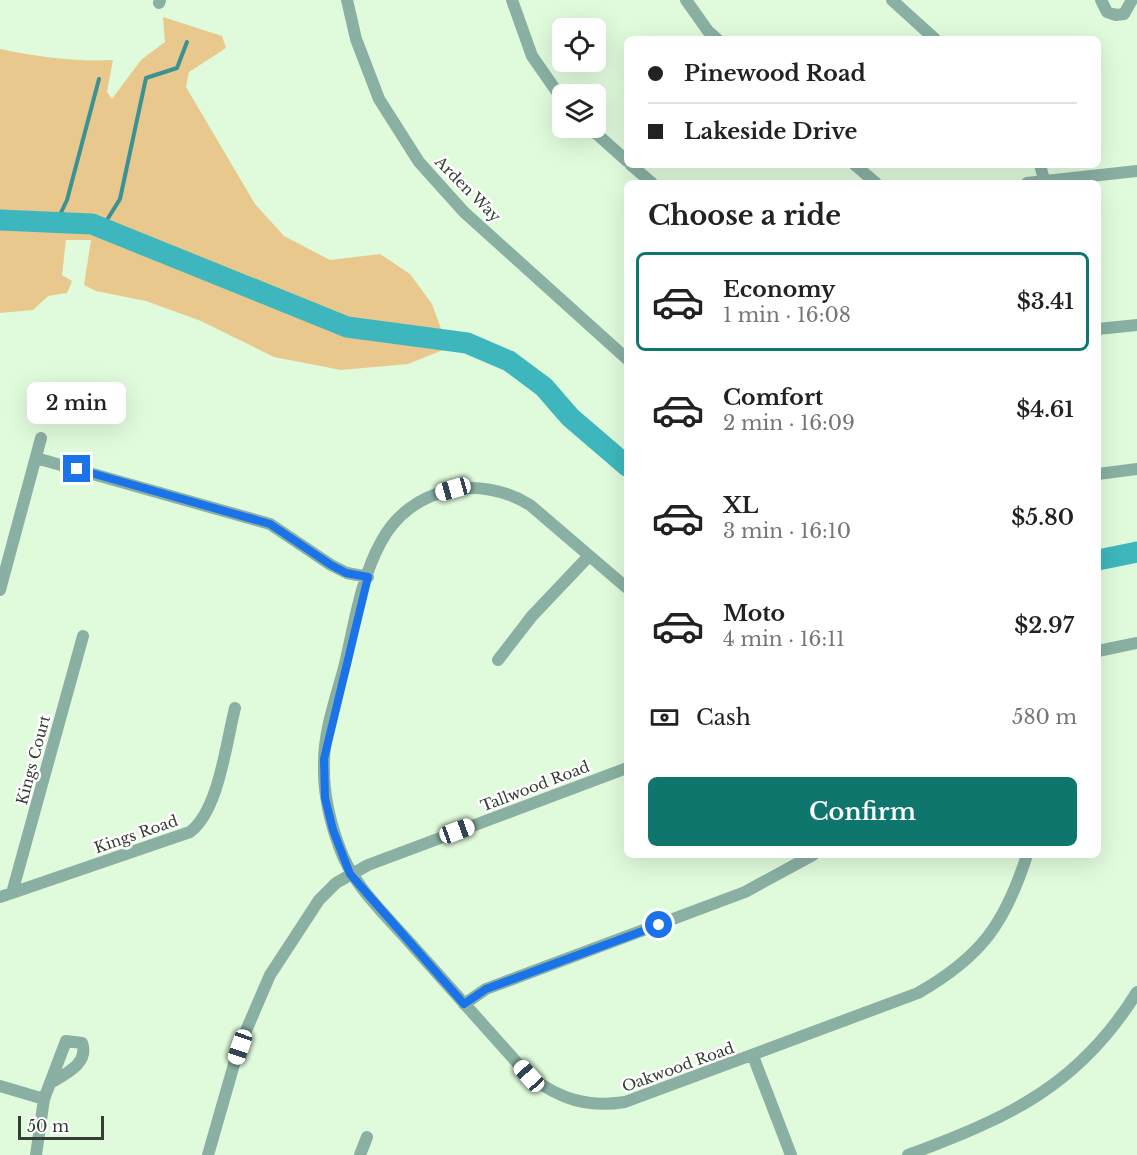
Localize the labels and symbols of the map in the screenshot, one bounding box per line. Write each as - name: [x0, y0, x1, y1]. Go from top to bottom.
- street label: Arden Way: [430, 151, 505, 226]
- callout: 2 min: [28, 382, 127, 424]
- route end: [63, 455, 90, 482]
- car: [433, 475, 473, 503]
- street label: Kings Court: [12, 713, 54, 807]
- street label: Tallwood Road: [478, 757, 592, 815]
- street label: Kings Road: [92, 811, 180, 857]
- car: [437, 816, 477, 846]
- route start: [645, 911, 672, 938]
- car: [226, 1027, 254, 1067]
- street label: Oakwood Road: [619, 1038, 737, 1096]
- car: [510, 1057, 548, 1095]
- scale bar: [18, 1113, 104, 1140]

